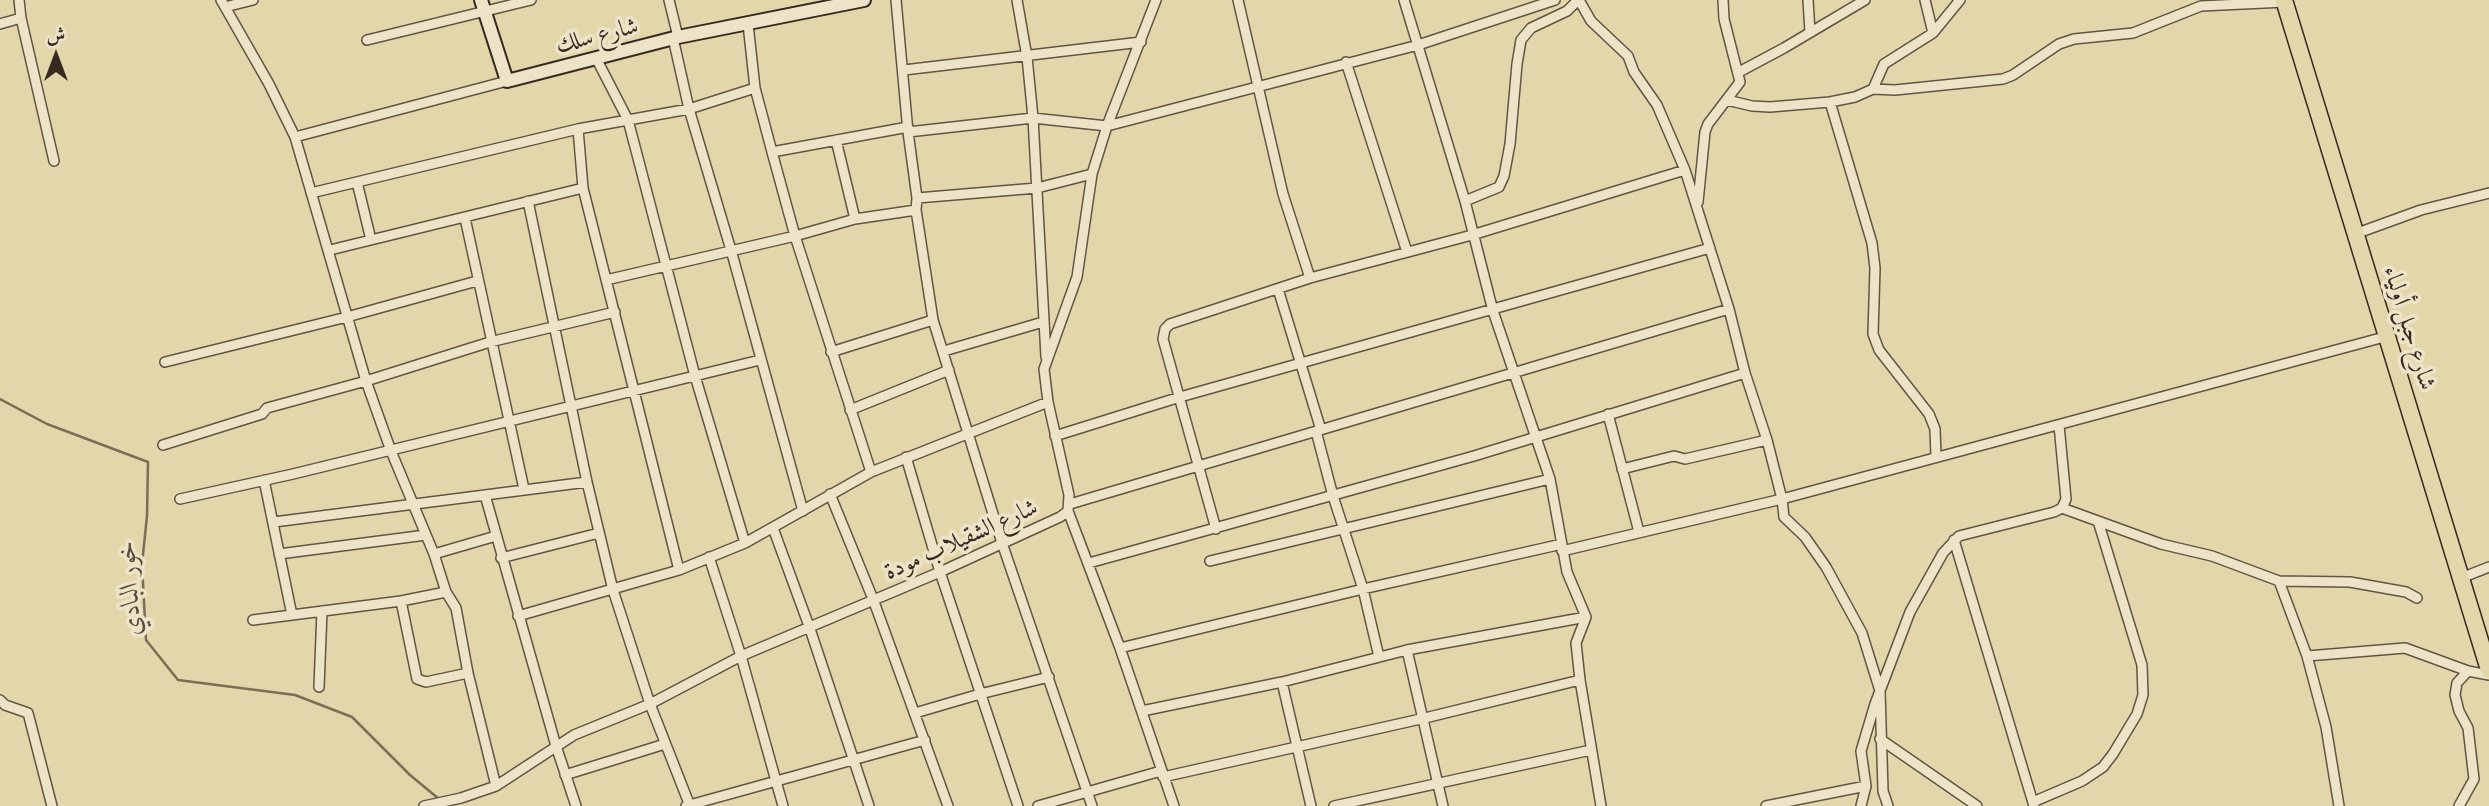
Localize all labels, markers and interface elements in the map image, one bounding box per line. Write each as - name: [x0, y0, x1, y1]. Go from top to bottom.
- street label: شارع سلك: [553, 12, 641, 60]
- north arrow: [21, 21, 91, 91]
- text: ش: [47, 22, 65, 47]
- street label: شارع جبل أولياء: [2376, 262, 2442, 394]
- street label: شارع الشقيلاب مودة: [880, 493, 1042, 587]
- water label: خور البادي: [111, 539, 149, 637]

